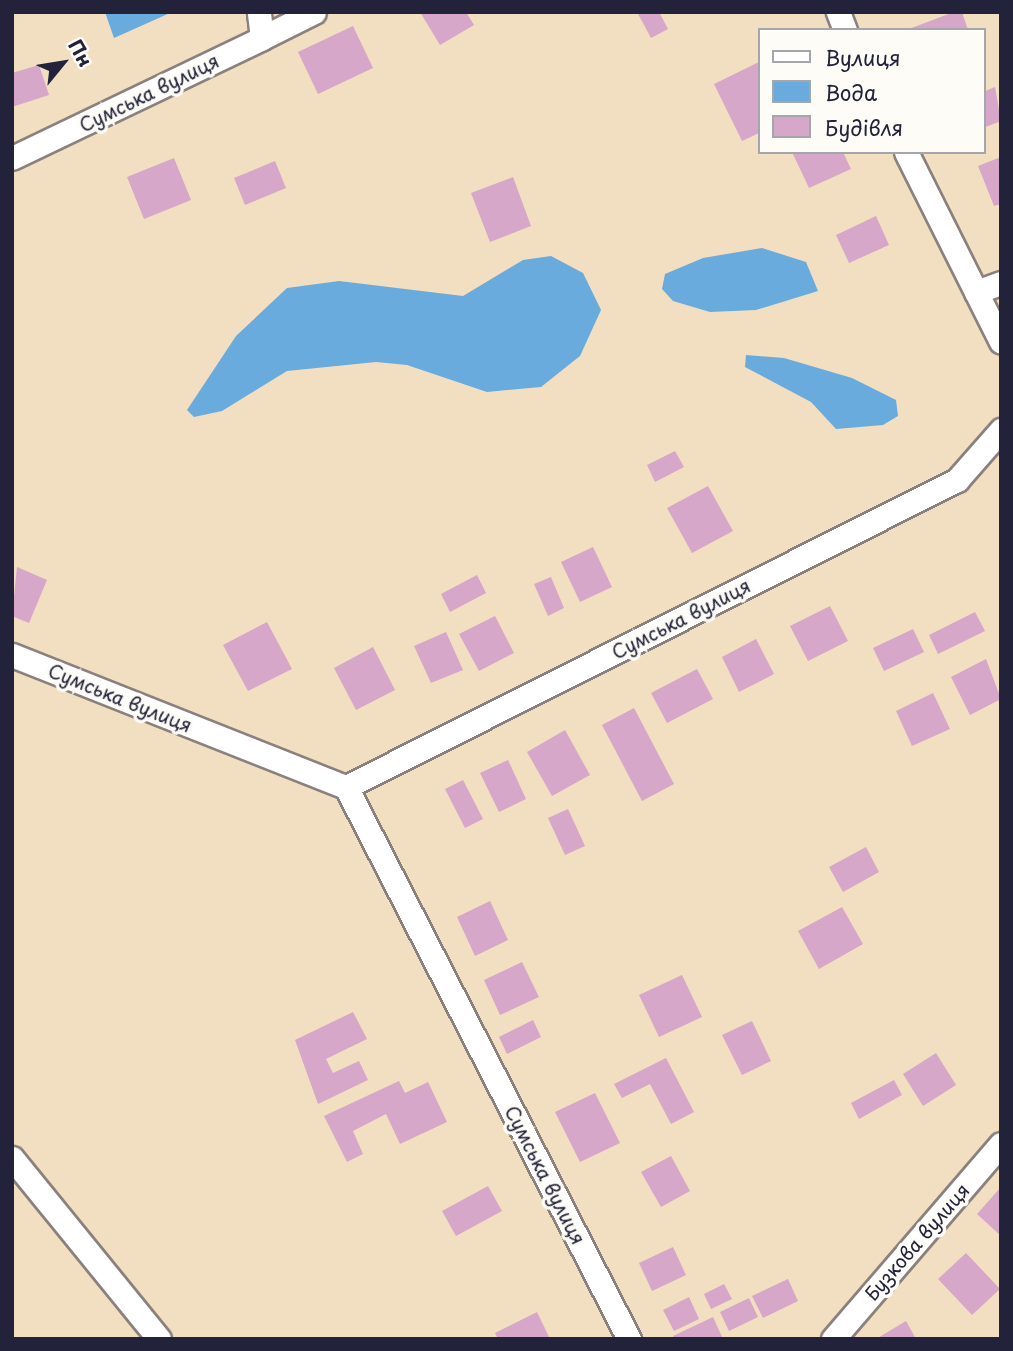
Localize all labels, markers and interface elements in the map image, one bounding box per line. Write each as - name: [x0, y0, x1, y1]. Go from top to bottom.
- north arrow: [28, 28, 98, 98]
- legend: [758, 28, 985, 154]
- text: Пн: [62, 34, 100, 71]
- text: Вулиця: [825, 41, 901, 73]
- street label: Сумська вулиця: [75, 49, 223, 137]
- text: Вода: [825, 76, 877, 108]
- text: Будівля: [825, 111, 903, 143]
- street label: Сумська вулиця: [607, 574, 755, 664]
- street label: Сумська вулиця: [45, 659, 195, 737]
- street label: Сумська вулиця: [500, 1101, 590, 1249]
- street label: Бузкова вулиця: [860, 1179, 974, 1305]

